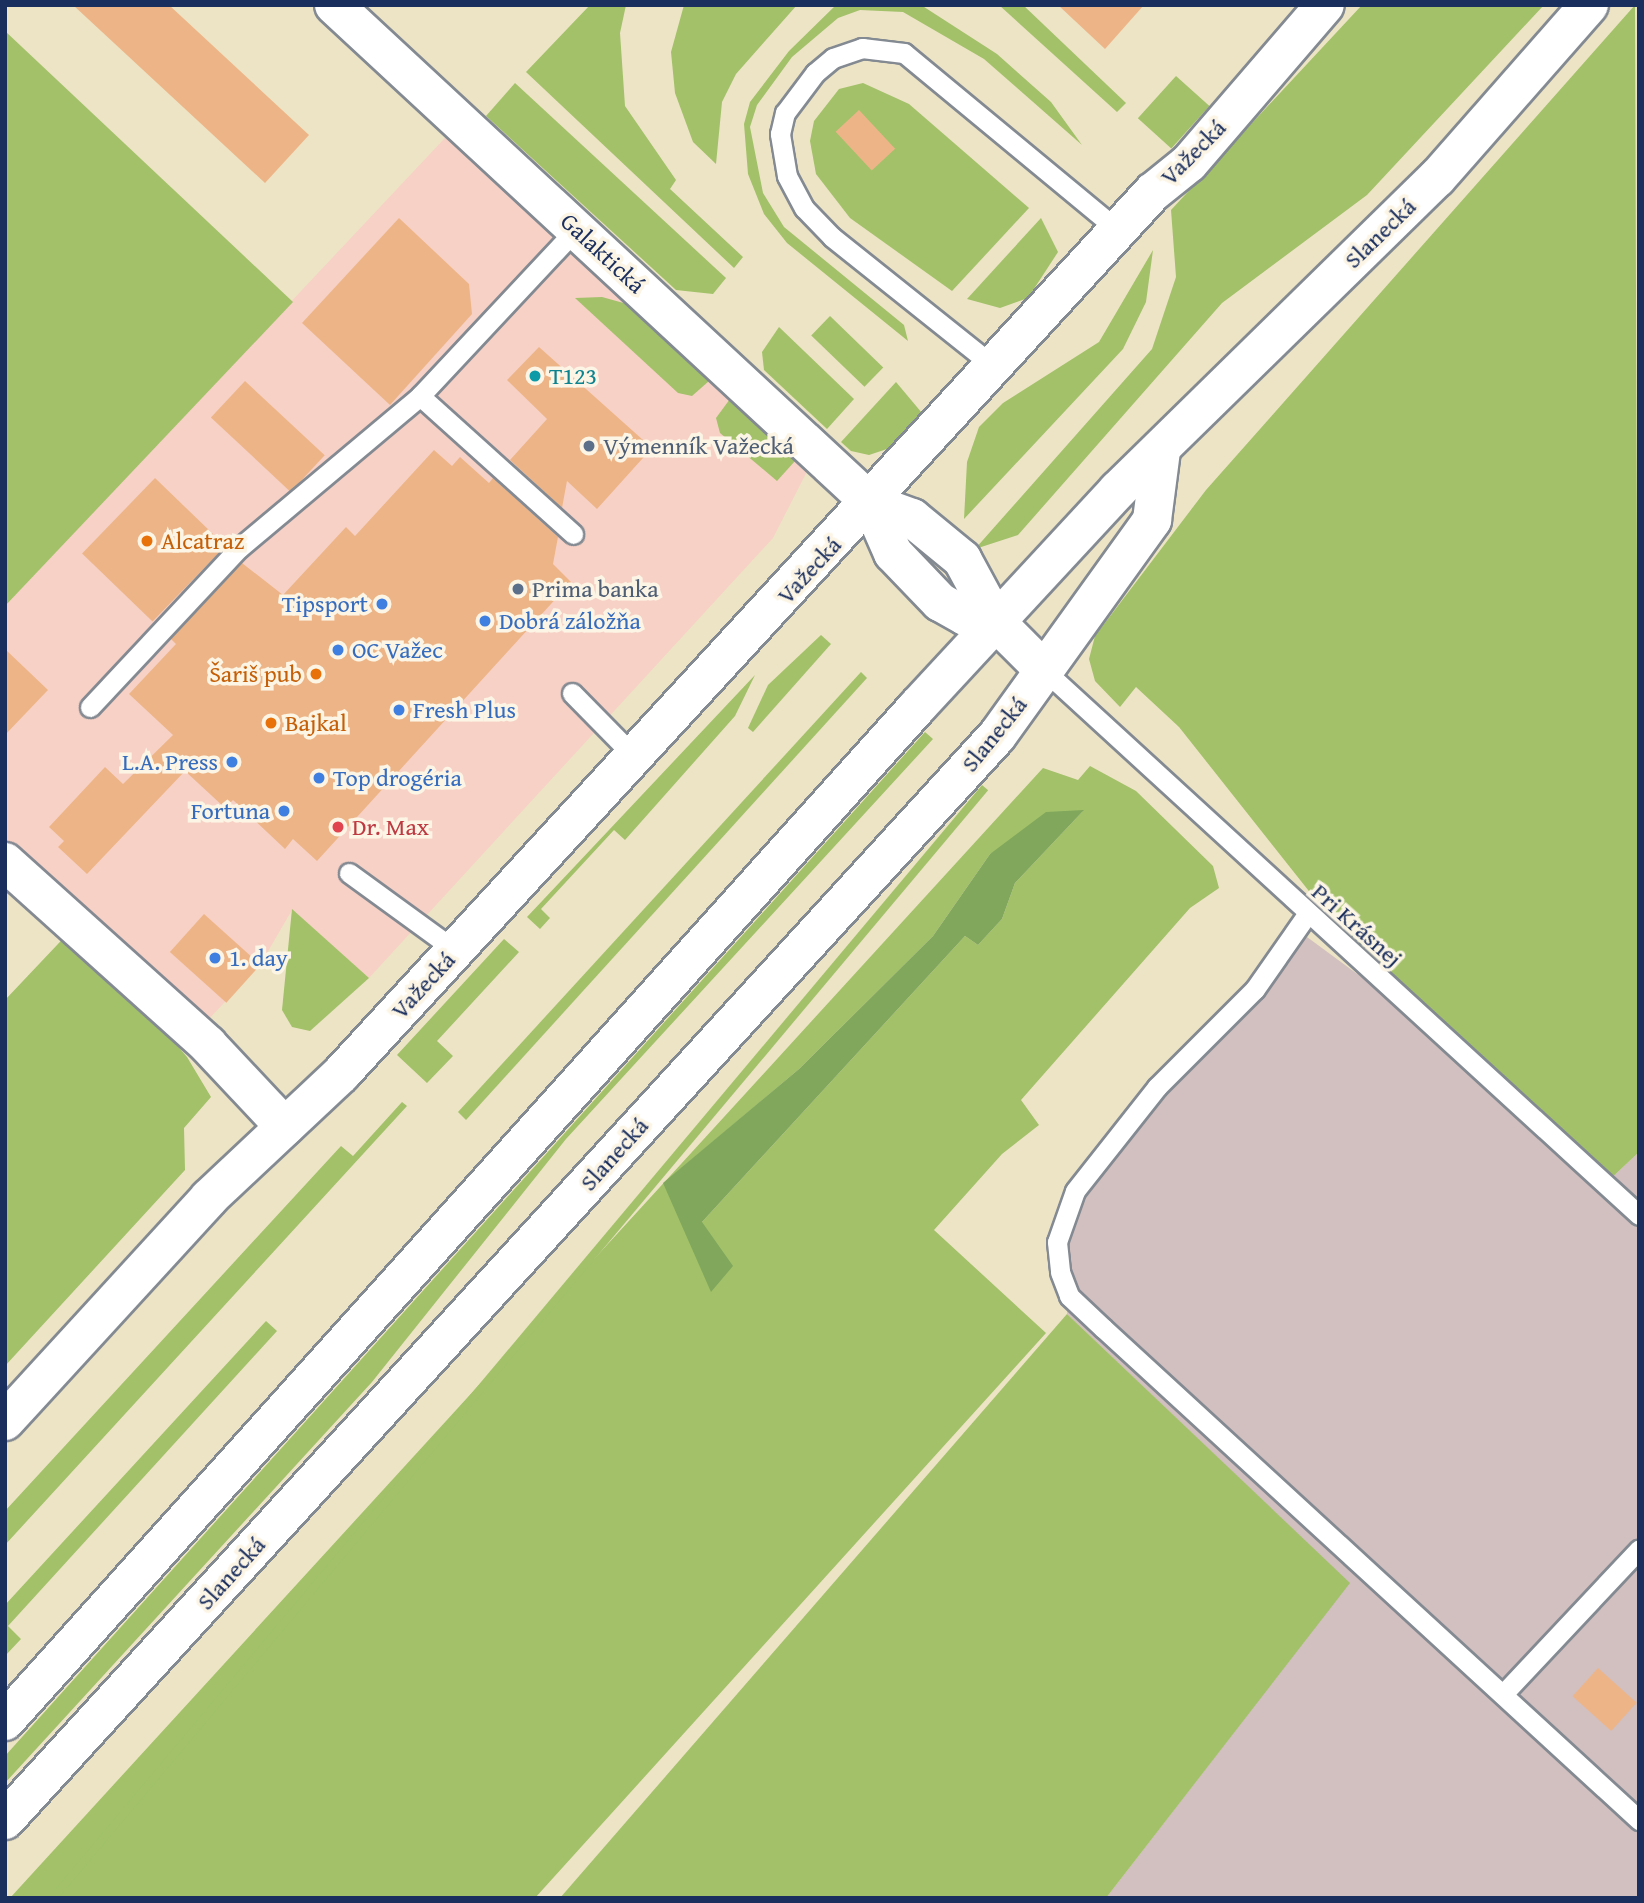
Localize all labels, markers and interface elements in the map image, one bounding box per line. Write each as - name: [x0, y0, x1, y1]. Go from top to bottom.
- street label: Važecká: [1154, 113, 1232, 191]
- street label: Slanecká: [1338, 192, 1422, 274]
- street label: Galaktická: [555, 207, 651, 299]
- place label: T123: [549, 362, 597, 390]
- marker: T123: [527, 368, 543, 384]
- place label: Výmenník Važecká: [603, 432, 794, 460]
- marker: Výmenník Važecká: [581, 438, 597, 454]
- place label: Alcatraz: [161, 527, 244, 555]
- street label: Važecká: [771, 530, 847, 610]
- marker: Alcatraz: [139, 533, 155, 549]
- place label: Prima banka: [532, 575, 659, 603]
- marker: Prima banka: [510, 581, 526, 597]
- place label: Tipsport: [282, 590, 368, 618]
- marker: Tipsport: [374, 596, 390, 612]
- place label: Dobrá záložňa: [499, 607, 641, 635]
- marker: Dobrá záložňa: [477, 613, 493, 629]
- place label: OC Važec: [352, 636, 443, 664]
- marker: OC Važec: [330, 642, 346, 658]
- place label: Šariš pub: [209, 660, 302, 688]
- marker: Šariš pub: [308, 666, 324, 682]
- street label: Slanecká: [955, 691, 1033, 777]
- place label: Fresh Plus: [413, 696, 516, 724]
- marker: Fresh Plus: [391, 702, 407, 718]
- place label: Bajkal: [285, 709, 347, 737]
- marker: Bajkal: [263, 715, 279, 731]
- place label: L.A. Press: [122, 748, 218, 776]
- marker: L.A. Press: [224, 754, 240, 770]
- place label: Top drogéria: [333, 764, 462, 792]
- marker: Top drogéria: [311, 770, 327, 786]
- place label: Fortuna: [191, 797, 270, 825]
- marker: Fortuna: [276, 803, 292, 819]
- place label: Dr. Max: [352, 813, 429, 841]
- marker: Dr. Max: [330, 819, 346, 835]
- street label: Pri Krásnej: [1306, 877, 1408, 973]
- place label: 1. day: [229, 944, 288, 972]
- street label: Važecká: [385, 945, 461, 1025]
- marker: 1. day: [207, 950, 223, 966]
- street label: Slanecká: [574, 1112, 654, 1196]
- street label: Slanecká: [191, 1531, 271, 1615]

